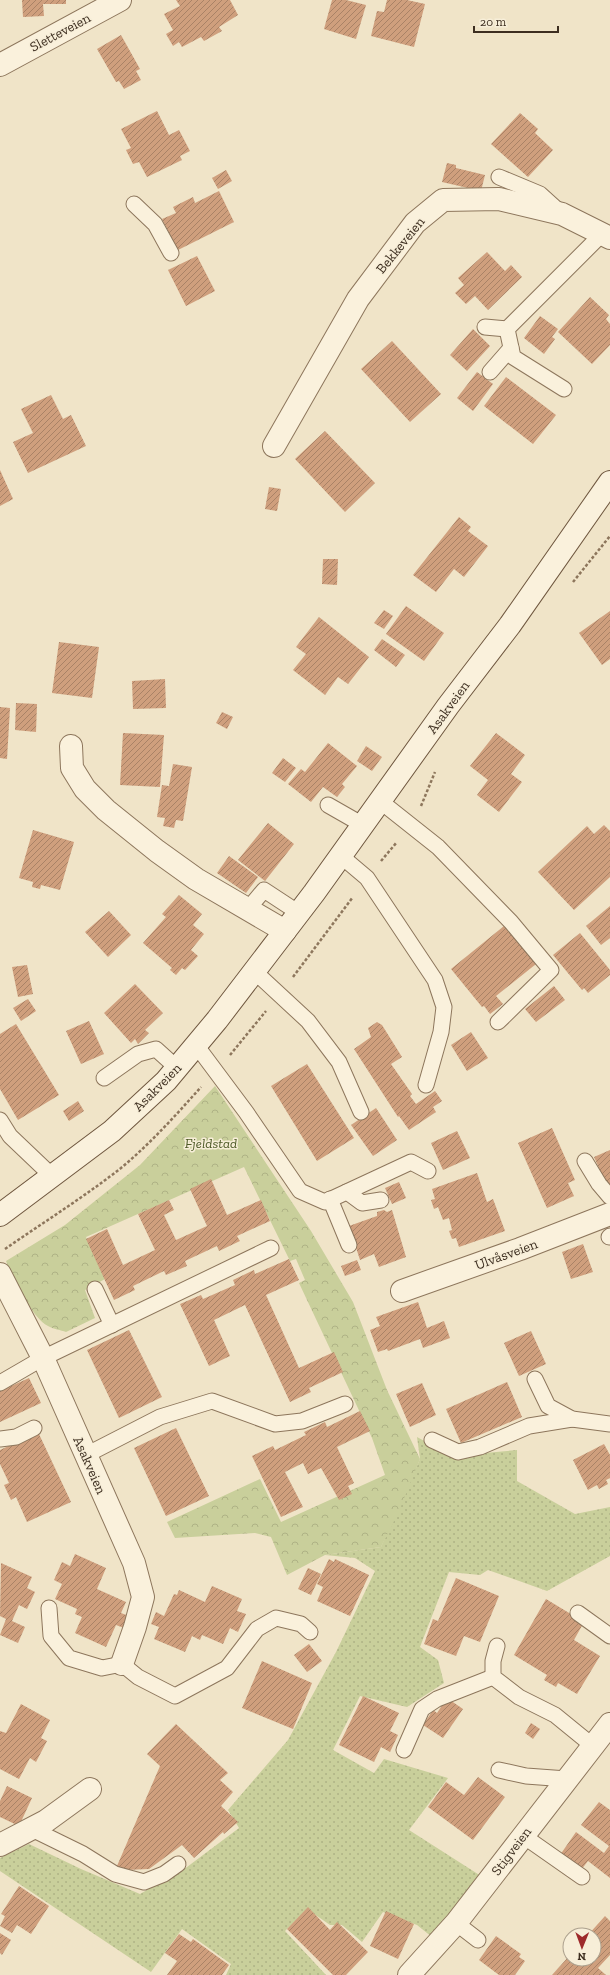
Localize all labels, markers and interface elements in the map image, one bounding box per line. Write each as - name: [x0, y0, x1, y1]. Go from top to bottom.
- scale bar: [474, 8, 558, 34]
- street label: Sletteveien: [27, 9, 94, 56]
- text: 20 m: [480, 15, 507, 29]
- street label: Bekkeveien: [372, 214, 428, 277]
- street label: Asakveien: [424, 678, 473, 737]
- street label: Asakveien: [130, 1060, 185, 1115]
- park label: Fjeldstad: [185, 1135, 237, 1152]
- street label: Ulvåsveien: [472, 1235, 540, 1274]
- street label: Asakveien: [69, 1434, 110, 1497]
- street label: Stigveien: [488, 1824, 535, 1879]
- north arrow: [562, 1927, 602, 1967]
- text: N: [577, 1950, 586, 1963]

